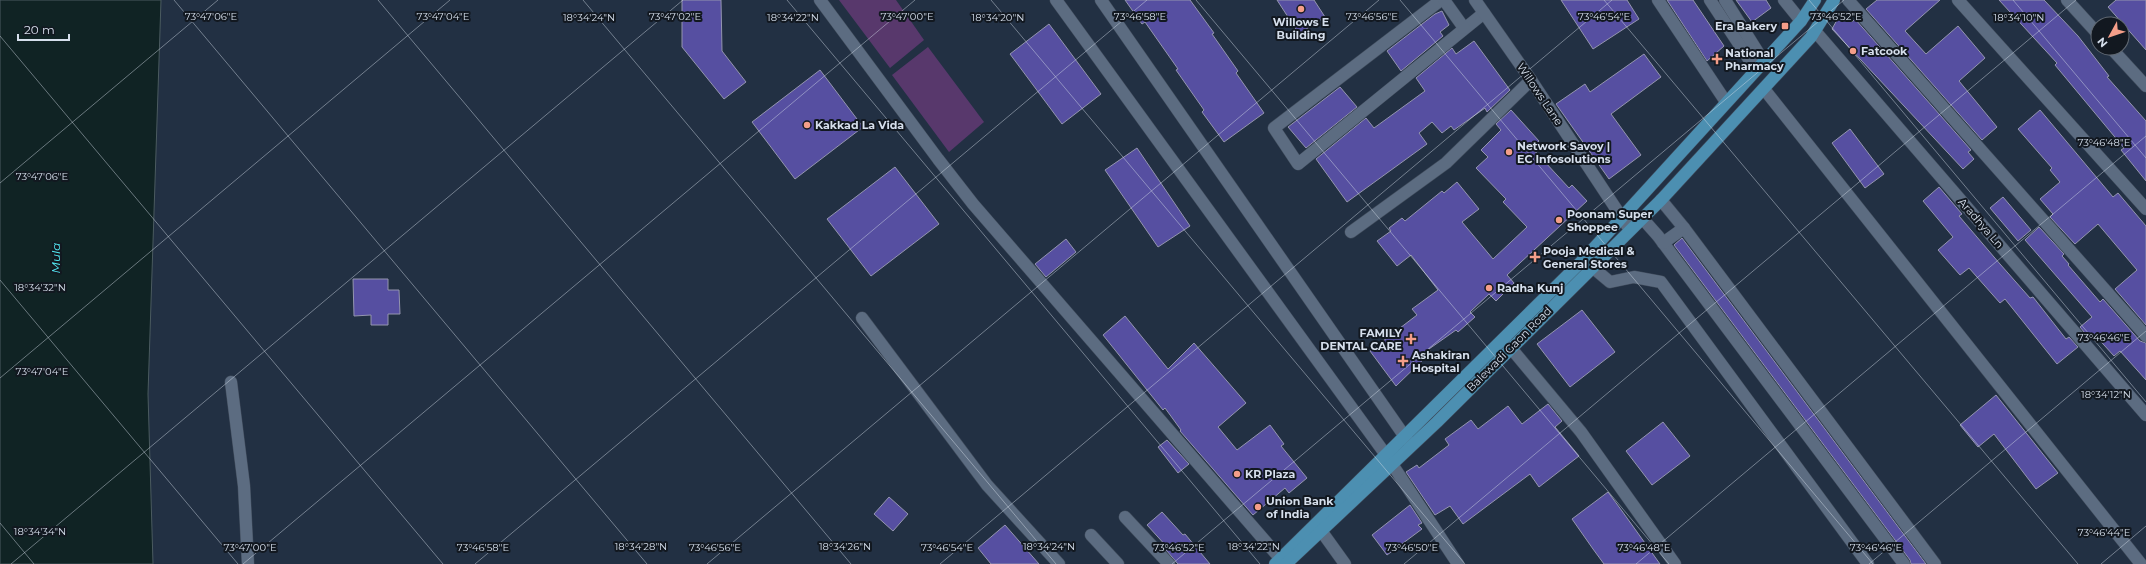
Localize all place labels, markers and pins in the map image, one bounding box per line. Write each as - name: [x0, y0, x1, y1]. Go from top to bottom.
- marker: Willows E Building: [1296, 4, 1306, 14]
- place label: Willows E Building: [1273, 15, 1329, 42]
- place label: Era Bakery: [1715, 19, 1777, 33]
- marker: Era Bakery: [1780, 21, 1790, 31]
- place label: Fatcook: [1861, 44, 1908, 58]
- place label: National Pharmacy: [1725, 46, 1784, 73]
- marker: Fatcook: [1848, 46, 1858, 56]
- marker: National Pharmacy: [1712, 54, 1722, 64]
- place label: Kakkad La Vida: [815, 118, 904, 132]
- marker: Kakkad La Vida: [802, 120, 812, 130]
- place label: Network Savoy | EC Infosolutions: [1517, 139, 1611, 166]
- marker: Network Savoy | EC Infosolutions: [1504, 147, 1514, 157]
- place label: Poonam Super Shoppee: [1567, 207, 1652, 234]
- marker: Poonam Super Shoppee: [1554, 215, 1564, 225]
- place label: Pooja Medical & General Stores: [1543, 244, 1635, 271]
- marker: Pooja Medical & General Stores: [1530, 252, 1540, 262]
- place label: Radha Kunj: [1497, 281, 1563, 295]
- marker: Radha Kunj: [1484, 283, 1494, 293]
- place label: FAMILY DENTAL CARE: [1320, 326, 1403, 353]
- marker: FAMILY DENTAL CARE: [1405, 333, 1417, 345]
- place label: Ashakiran Hospital: [1411, 348, 1470, 375]
- marker: Ashakiran Hospital: [1397, 355, 1409, 367]
- place label: KR Plaza: [1245, 467, 1295, 481]
- marker: KR Plaza: [1232, 469, 1242, 479]
- place label: Union Bank of India: [1266, 494, 1334, 521]
- marker: Union Bank of India: [1253, 502, 1263, 512]

